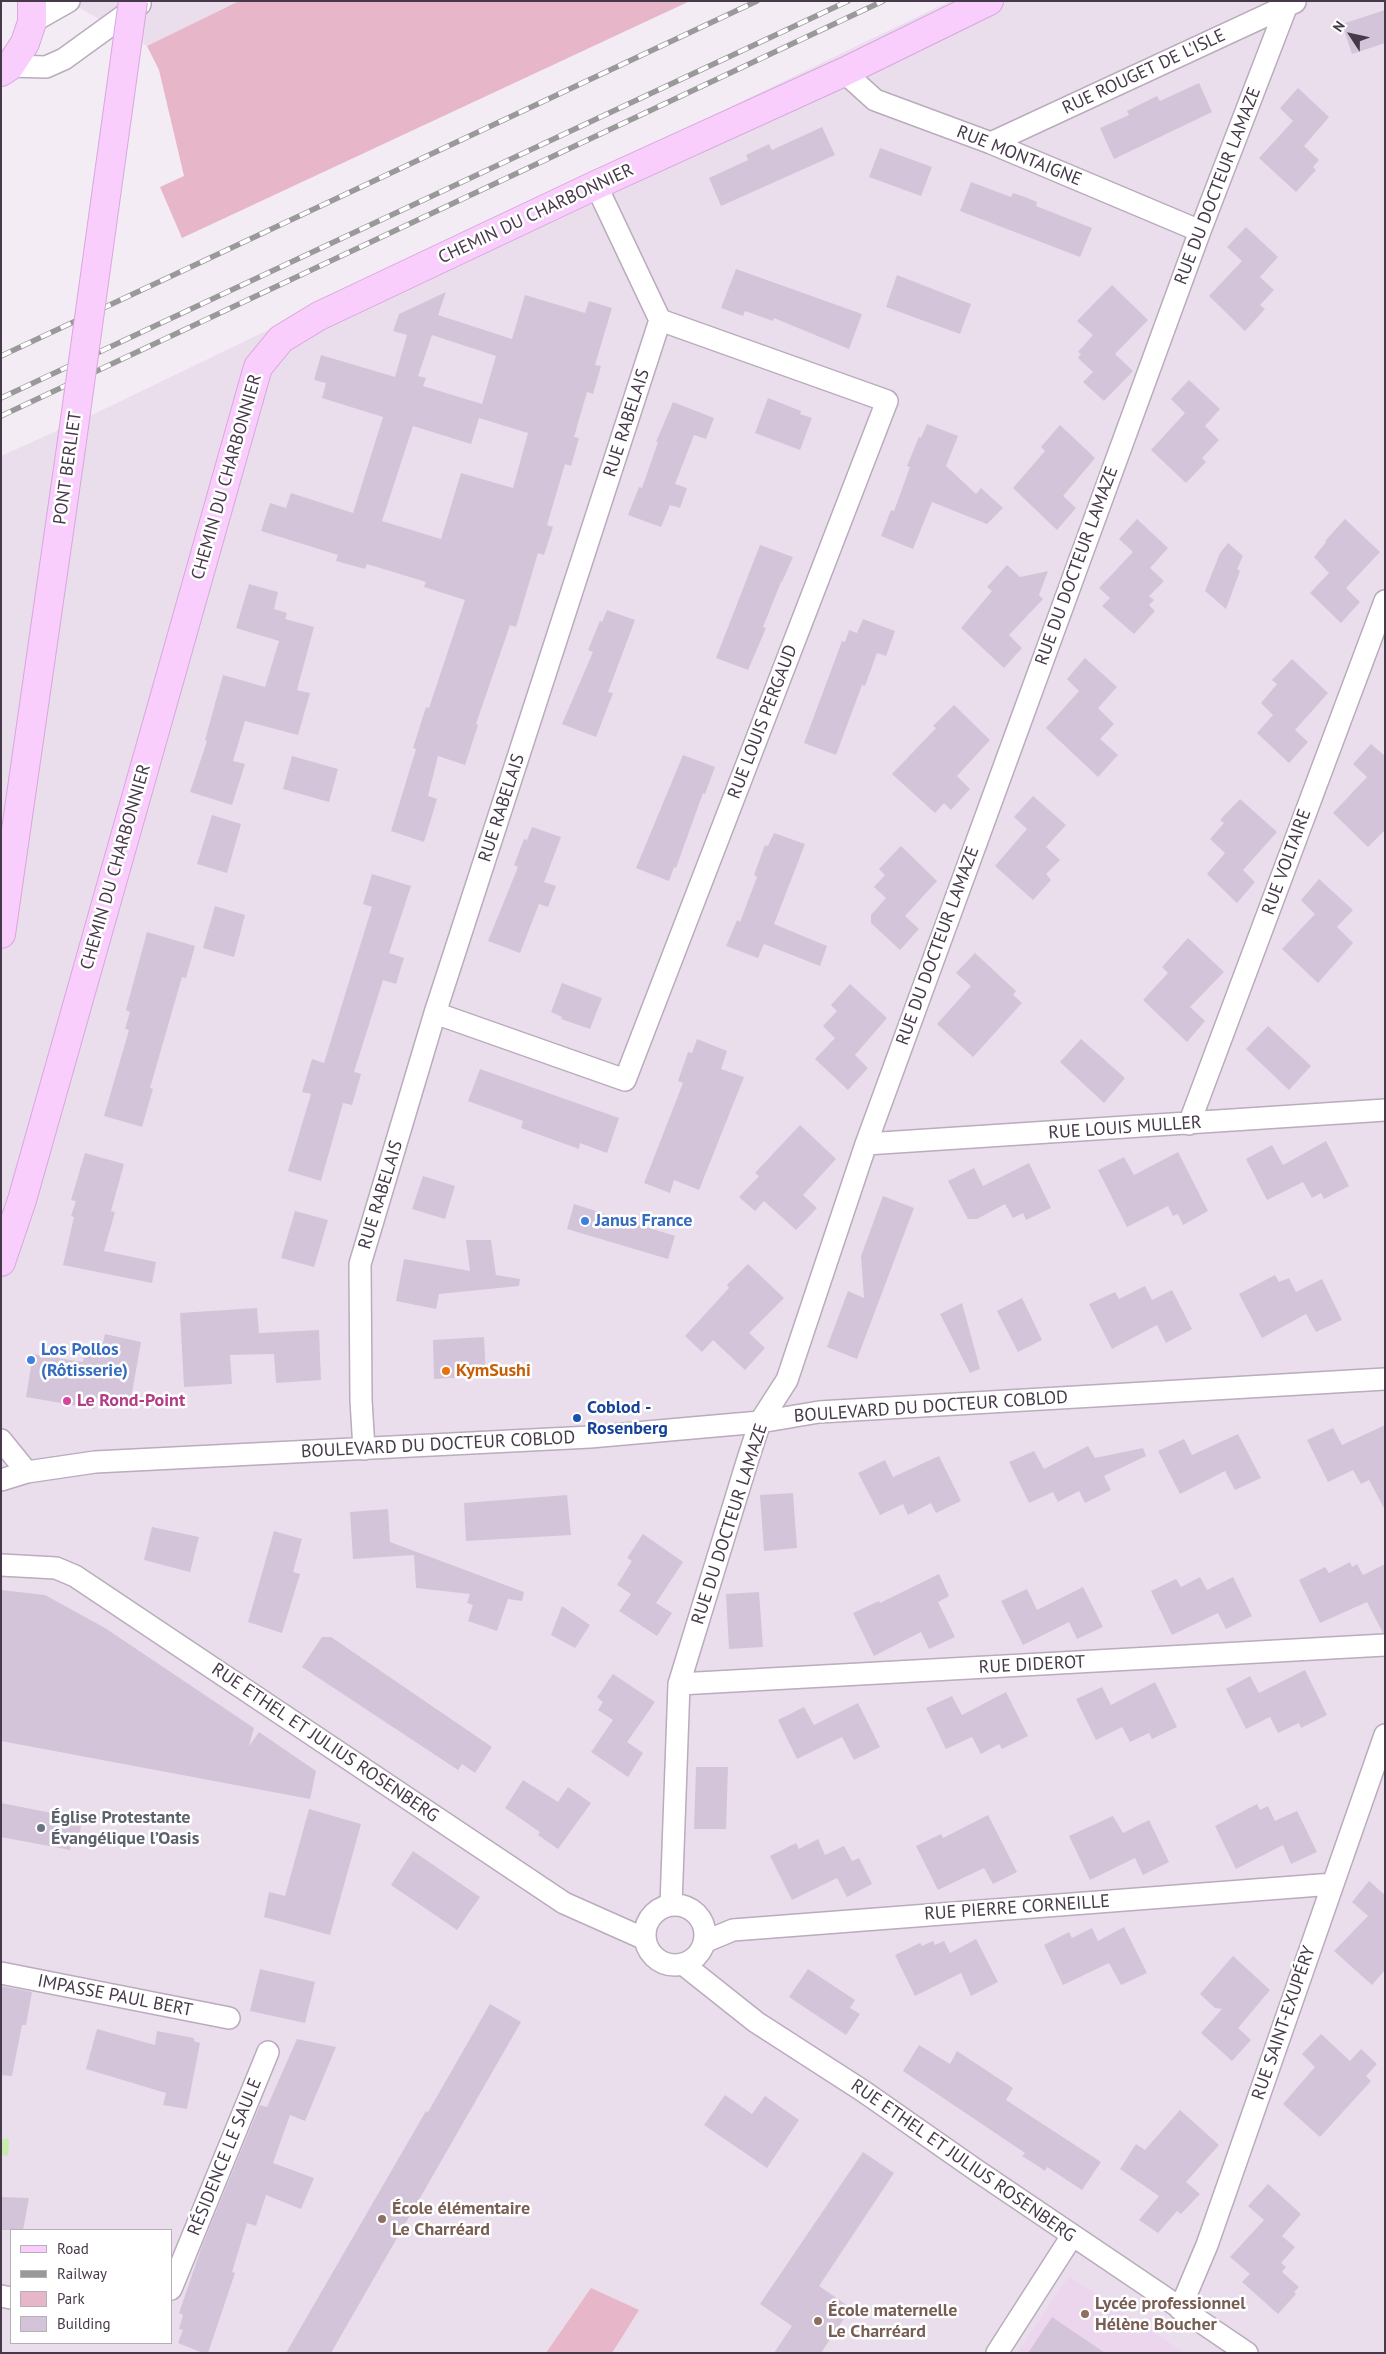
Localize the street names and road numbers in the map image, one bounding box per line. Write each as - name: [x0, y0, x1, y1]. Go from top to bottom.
- street label: RUE ROUGET DE L'ISLE: [1059, 25, 1229, 119]
- street label: RUE DU DOCTEUR LAMAZE: [1170, 84, 1266, 288]
- street label: RUE MONTAIGNE: [953, 121, 1085, 191]
- street label: CHEMIN DU CHARBONNIER: [435, 159, 637, 269]
- street label: RUE RABELAIS: [599, 366, 655, 480]
- street label: CHEMIN DU CHARBONNIER: [187, 372, 267, 582]
- street label: PONT BERLIET: [49, 410, 87, 526]
- street label: RUE DU DOCTEUR LAMAZE: [1031, 464, 1123, 668]
- street label: RUE LOUIS PERGAUD: [724, 642, 802, 802]
- street label: RUE RABELAIS: [474, 751, 530, 865]
- street label: CHEMIN DU CHARBONNIER: [76, 762, 156, 972]
- street label: RUE VOLTAIRE: [1258, 806, 1316, 918]
- street label: RUE DU DOCTEUR LAMAZE: [892, 844, 984, 1048]
- street label: RUE LOUIS MULLER: [1048, 1112, 1202, 1144]
- street label: RUE RABELAIS: [354, 1138, 408, 1252]
- street label: BOULEVARD DU DOCTEUR COBLOD: [793, 1387, 1069, 1427]
- street label: RUE DU DOCTEUR LAMAZE: [687, 1421, 773, 1627]
- street label: BOULEVARD DU DOCTEUR COBLOD: [300, 1427, 576, 1463]
- street label: RUE DIDEROT: [978, 1651, 1086, 1679]
- street label: RUE ETHEL ET JULIUS ROSENBERG: [207, 1659, 443, 1827]
- street label: RUE PIERRE CORNEILLE: [924, 1891, 1110, 1925]
- street label: RUE SAINT-EXUPÉRY: [1248, 1943, 1320, 2103]
- street label: IMPASSE PAUL BERT: [36, 1970, 194, 2022]
- street label: RÉSIDENCE LE SAULE: [184, 2075, 266, 2239]
- street label: RUE ETHEL ET JULIUS ROSENBERG: [847, 2075, 1079, 2247]

